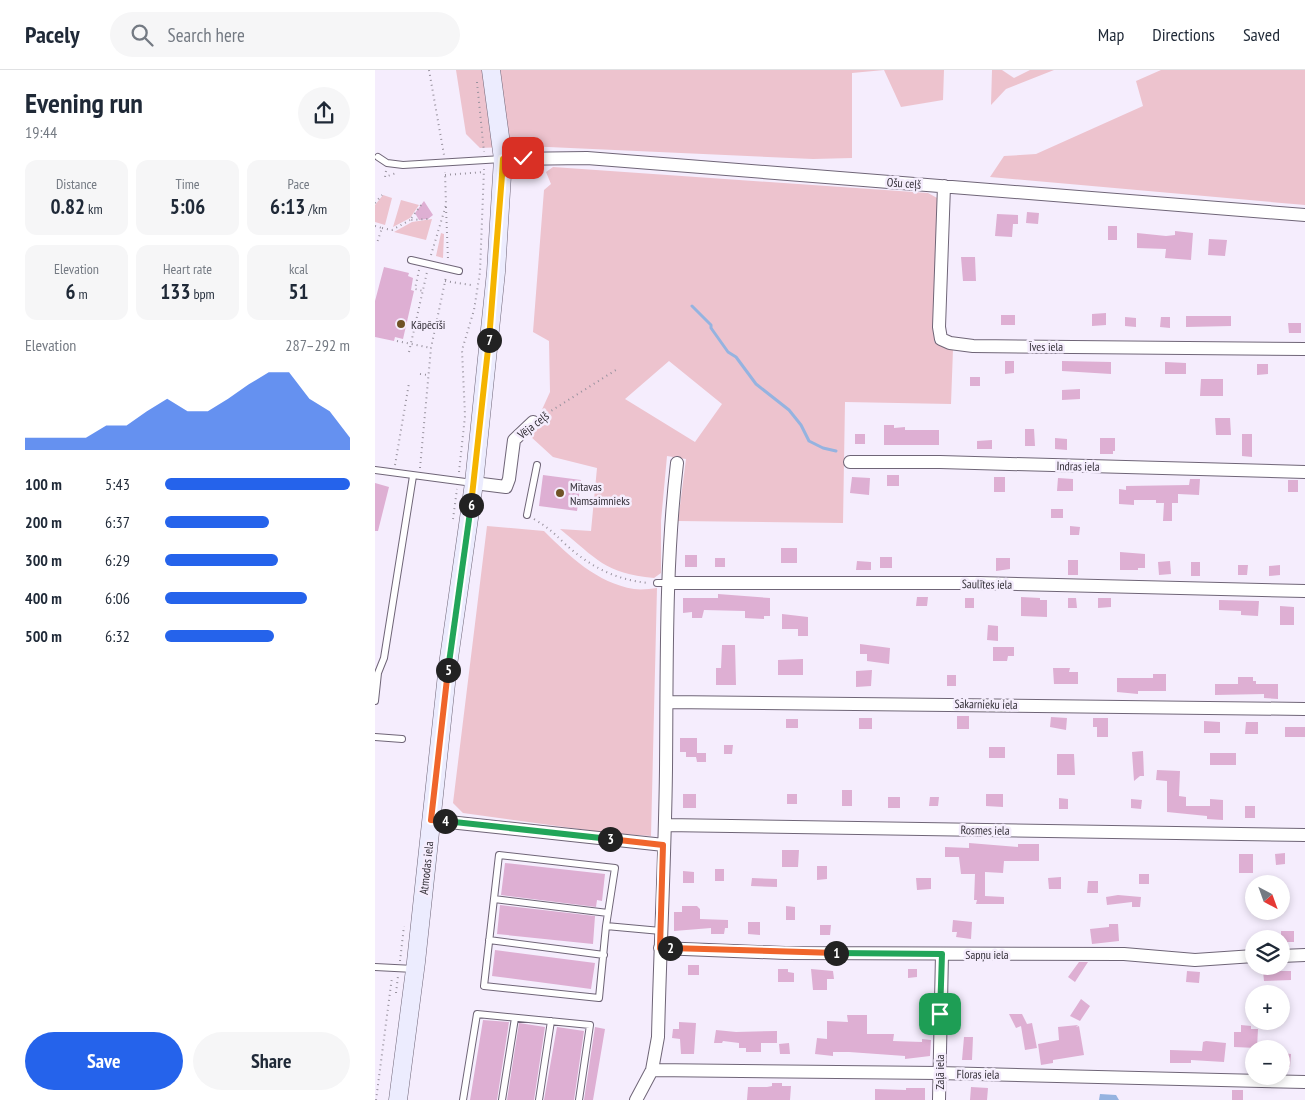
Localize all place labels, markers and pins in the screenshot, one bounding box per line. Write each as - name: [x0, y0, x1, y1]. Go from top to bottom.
- pin: [502, 137, 544, 179]
- place label: Kāpēcīši: [411, 317, 445, 332]
- marker: Kāpēcīši: [395, 318, 407, 330]
- pin: 7: [477, 328, 501, 352]
- place label: Mītavas Namsaimnieks: [570, 479, 630, 508]
- marker: Mītavas Namsaimnieks: [554, 487, 566, 499]
- pin: 6: [459, 492, 483, 518]
- pin: 5: [435, 658, 461, 682]
- pin: 4: [433, 808, 457, 834]
- pin: 3: [597, 826, 623, 852]
- pin: 2: [657, 936, 683, 960]
- pin: 1: [823, 940, 849, 966]
- pin: [919, 993, 961, 1035]

